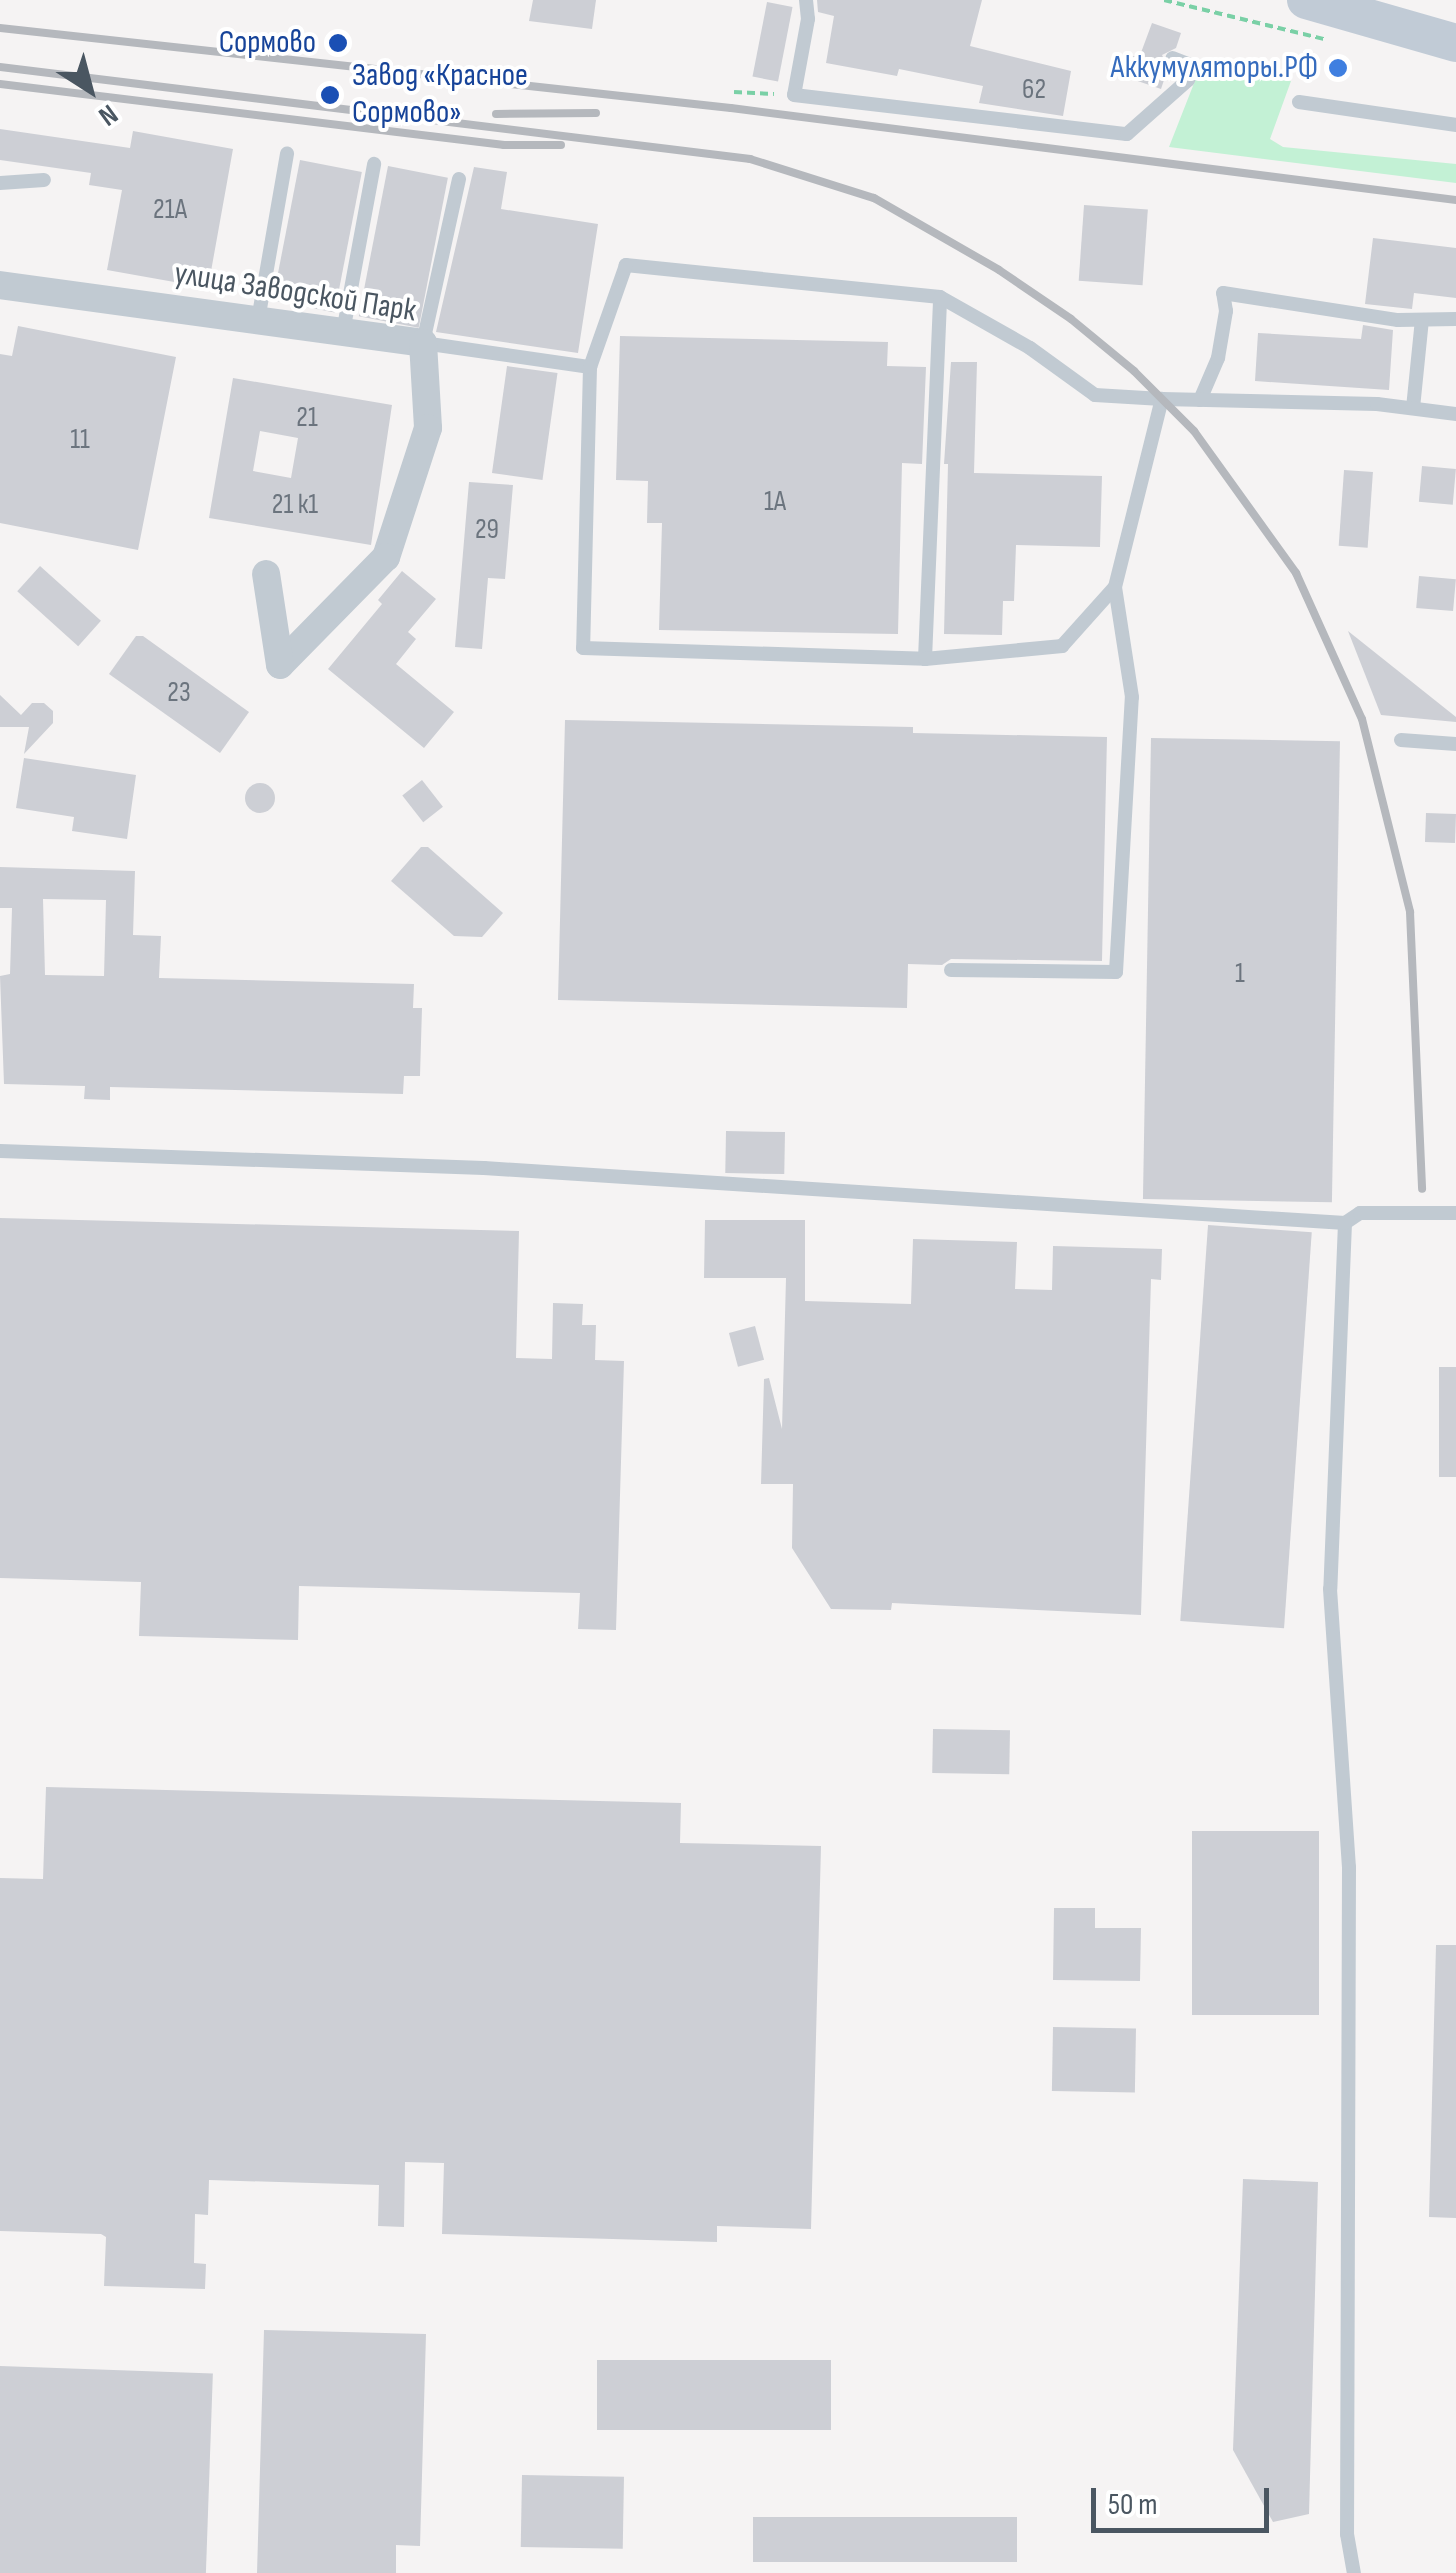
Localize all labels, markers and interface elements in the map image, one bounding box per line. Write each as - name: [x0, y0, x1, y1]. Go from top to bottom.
- place label: Сормово: [219, 24, 316, 62]
- marker: Сормово: [325, 30, 351, 56]
- north arrow: [40, 40, 140, 140]
- place label: Аккумуляторы.РФ: [1111, 49, 1318, 87]
- marker: Аккумуляторы.РФ: [1327, 57, 1349, 79]
- place label: Завод «Красное Сормово»: [352, 58, 528, 133]
- house number: 62: [1022, 73, 1046, 107]
- marker: Завод «Красное Сормово»: [317, 82, 343, 108]
- text: N: [92, 97, 124, 132]
- house number: 21А: [153, 193, 187, 227]
- street label: улица Заводской Парк: [172, 255, 418, 331]
- house number: 21: [296, 401, 318, 435]
- house number: 11: [70, 423, 90, 457]
- house number: 1А: [764, 485, 786, 519]
- house number: 21 к1: [272, 488, 318, 522]
- house number: 29: [475, 513, 499, 547]
- house number: 23: [167, 676, 191, 710]
- house number: 1: [1235, 957, 1245, 991]
- scale bar: [1096, 2468, 1274, 2530]
- text: 50 m: [1108, 2487, 1157, 2523]

